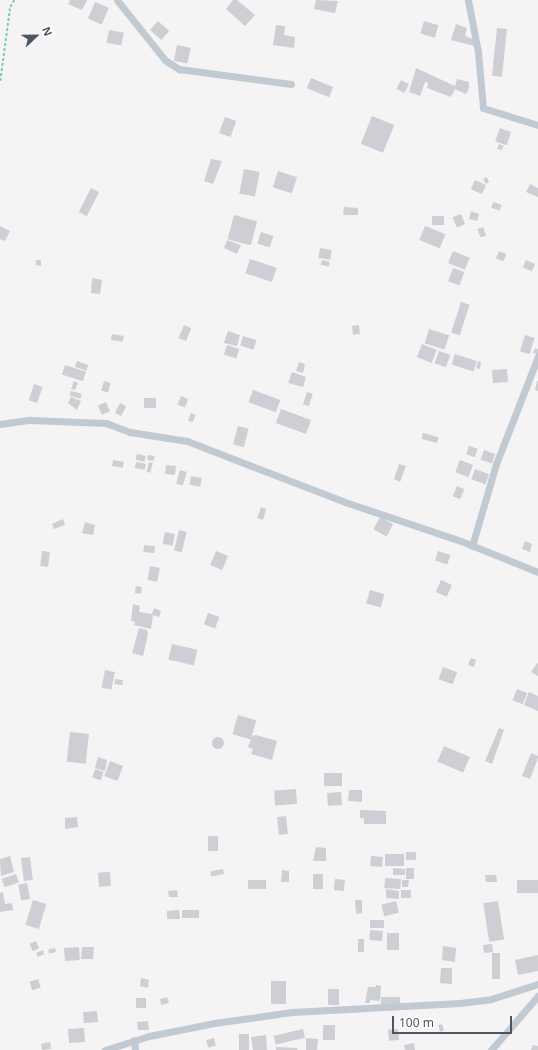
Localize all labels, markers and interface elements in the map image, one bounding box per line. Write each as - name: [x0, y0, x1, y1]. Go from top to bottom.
- north arrow: [16, 16, 56, 56]
- text: N: [39, 24, 56, 38]
- scale bar: [394, 1008, 514, 1034]
- text: 100 m: [399, 1014, 434, 1031]

